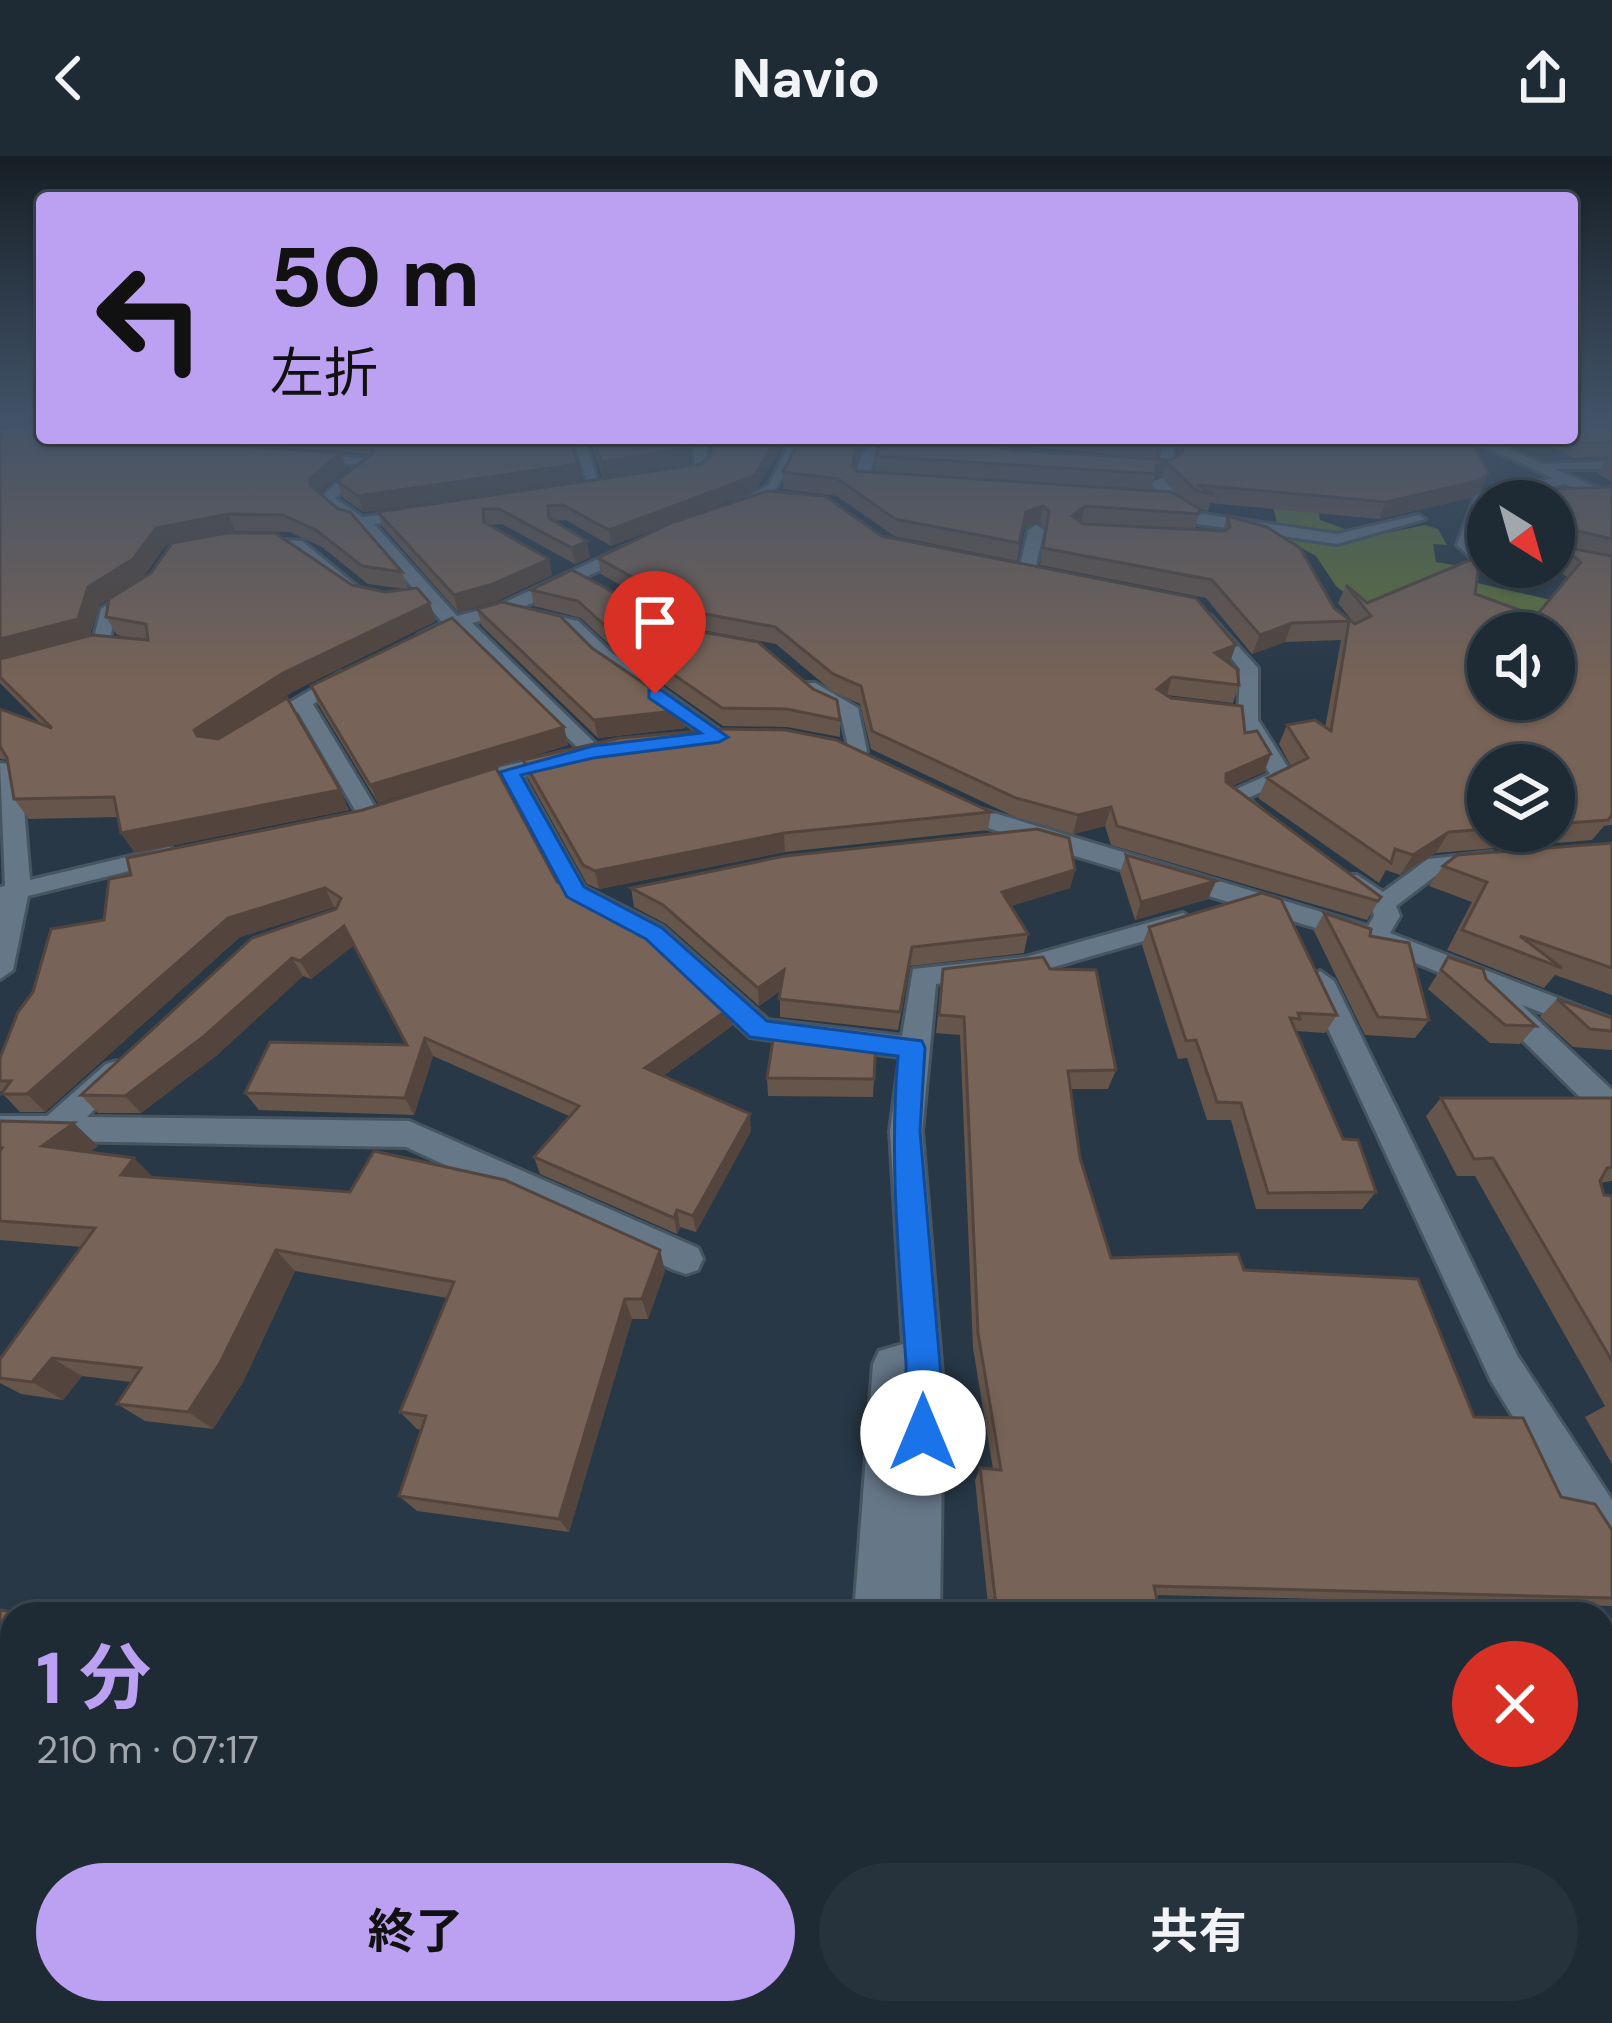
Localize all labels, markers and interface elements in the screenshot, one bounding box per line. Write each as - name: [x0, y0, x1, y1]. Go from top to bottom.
- text: Navio: [732, 43, 880, 114]
- icon: back: [36, 45, 102, 111]
- icon: share: [1510, 45, 1576, 111]
- text: 50 m: [270, 223, 480, 332]
- icon: left: [72, 240, 228, 396]
- text: 左折: [270, 338, 378, 409]
- north arrow: [1467, 480, 1575, 588]
- map controls: [1467, 480, 1575, 852]
- pin: [604, 571, 706, 694]
- icon: arrive: [622, 589, 688, 655]
- button: sound: [1467, 612, 1575, 720]
- button: layers: [1467, 744, 1575, 852]
- position arrow: [860, 1370, 986, 1496]
- text: 1 分: [36, 1632, 151, 1725]
- button: close: [1452, 1641, 1578, 1767]
- text: 210 m · 07:17: [36, 1724, 259, 1775]
- button: 終了: [36, 1863, 795, 2001]
- button: 共有: [819, 1863, 1578, 2001]

